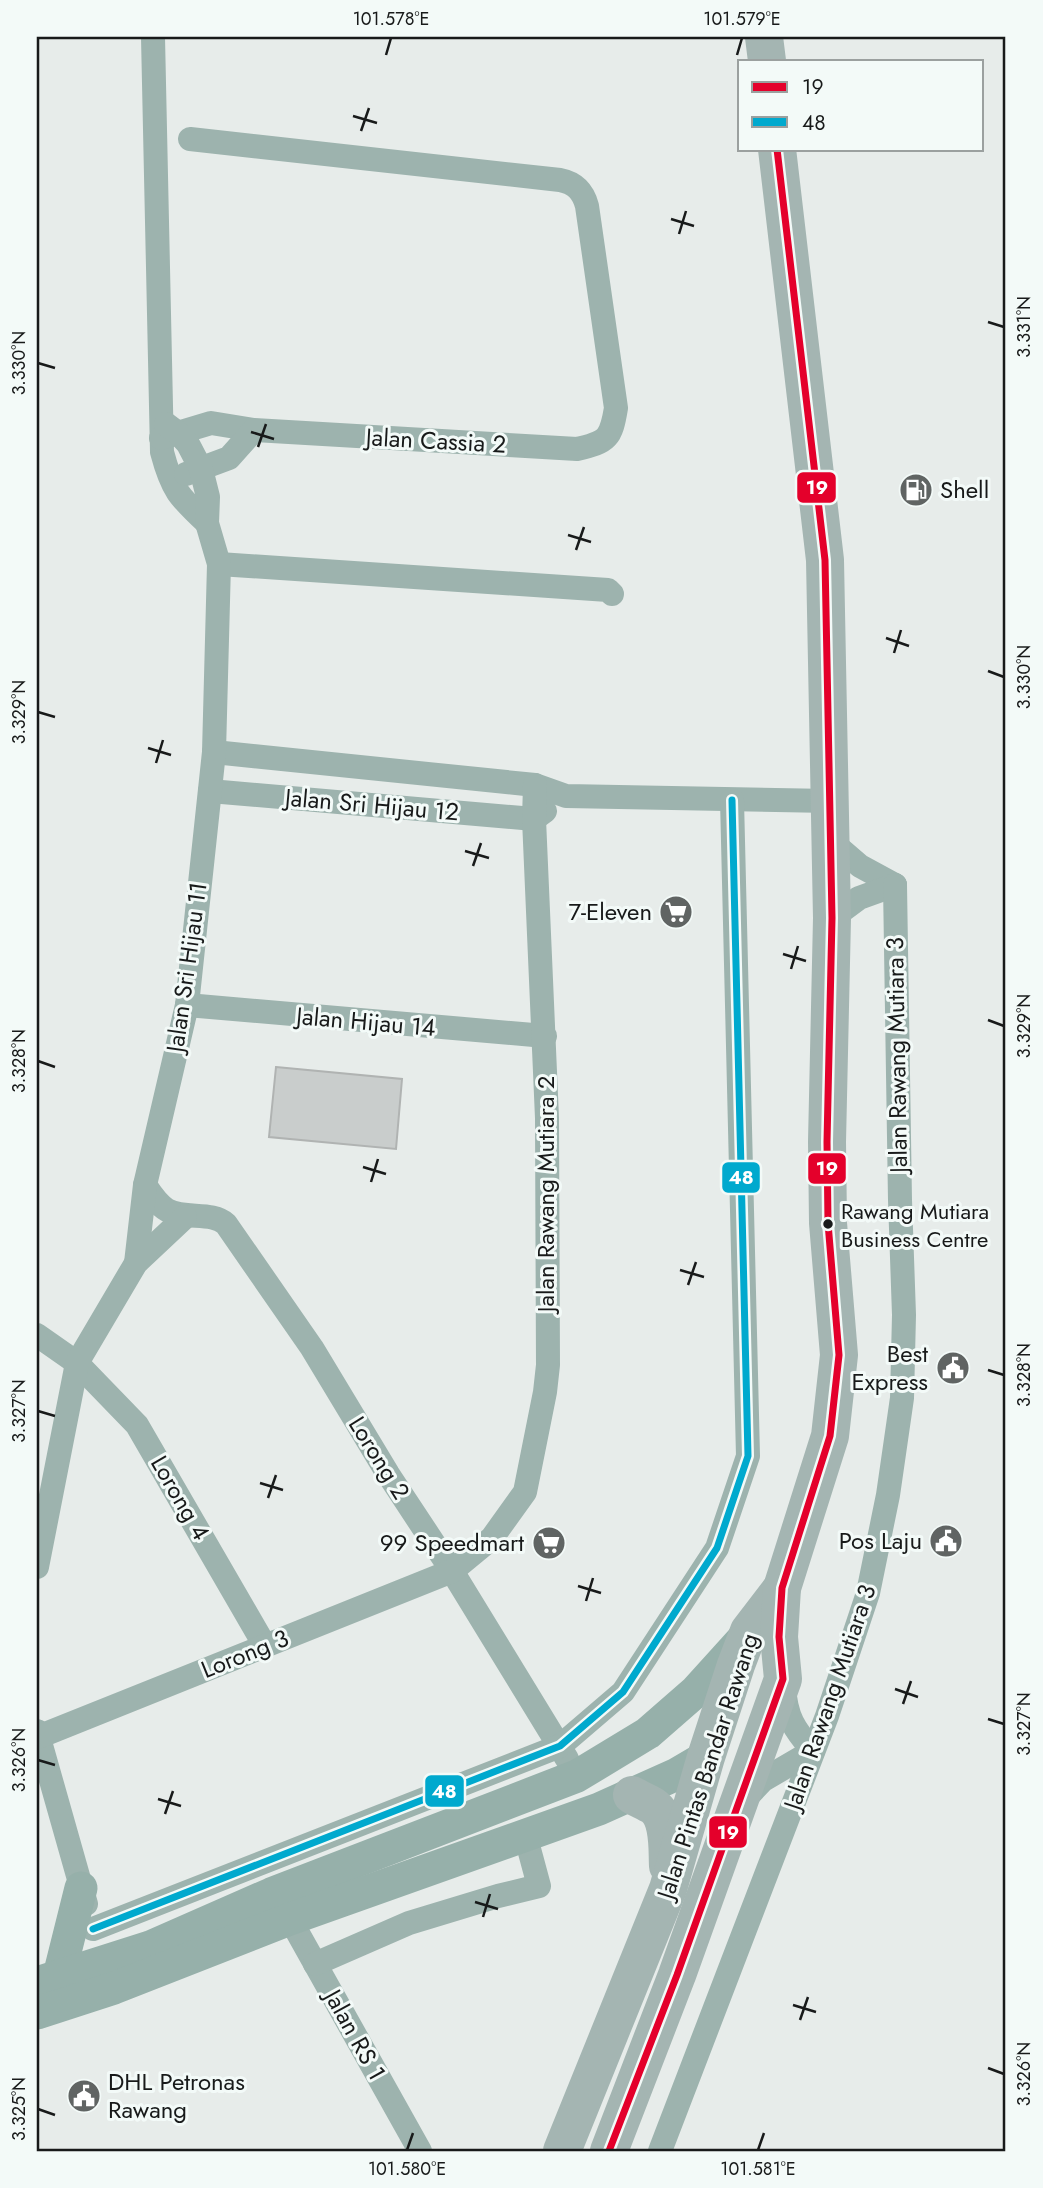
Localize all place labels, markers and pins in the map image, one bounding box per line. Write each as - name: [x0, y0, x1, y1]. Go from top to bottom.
- fuel station icon: Shell: [897, 471, 935, 509]
- place label: Shell: [940, 472, 989, 507]
- supermarket icon: 7-Eleven: [657, 893, 695, 931]
- place label: 7-Eleven: [568, 894, 652, 929]
- place label: Rawang Mutiara Business Centre: [841, 1195, 989, 1255]
- marker: Rawang Mutiara Business Centre: [821, 1217, 835, 1231]
- place label: Best Express: [851, 1336, 928, 1399]
- public building icon: Best Express: [934, 1349, 972, 1387]
- public building icon: Pos Laju: [927, 1522, 965, 1560]
- place label: Pos Laju: [839, 1523, 922, 1558]
- supermarket icon: 99 Speedmart: [530, 1524, 568, 1562]
- place label: 99 Speedmart: [380, 1525, 524, 1560]
- place label: DHL Petronas Rawang: [108, 2064, 245, 2127]
- public building icon: DHL Petronas Rawang: [65, 2077, 103, 2115]

